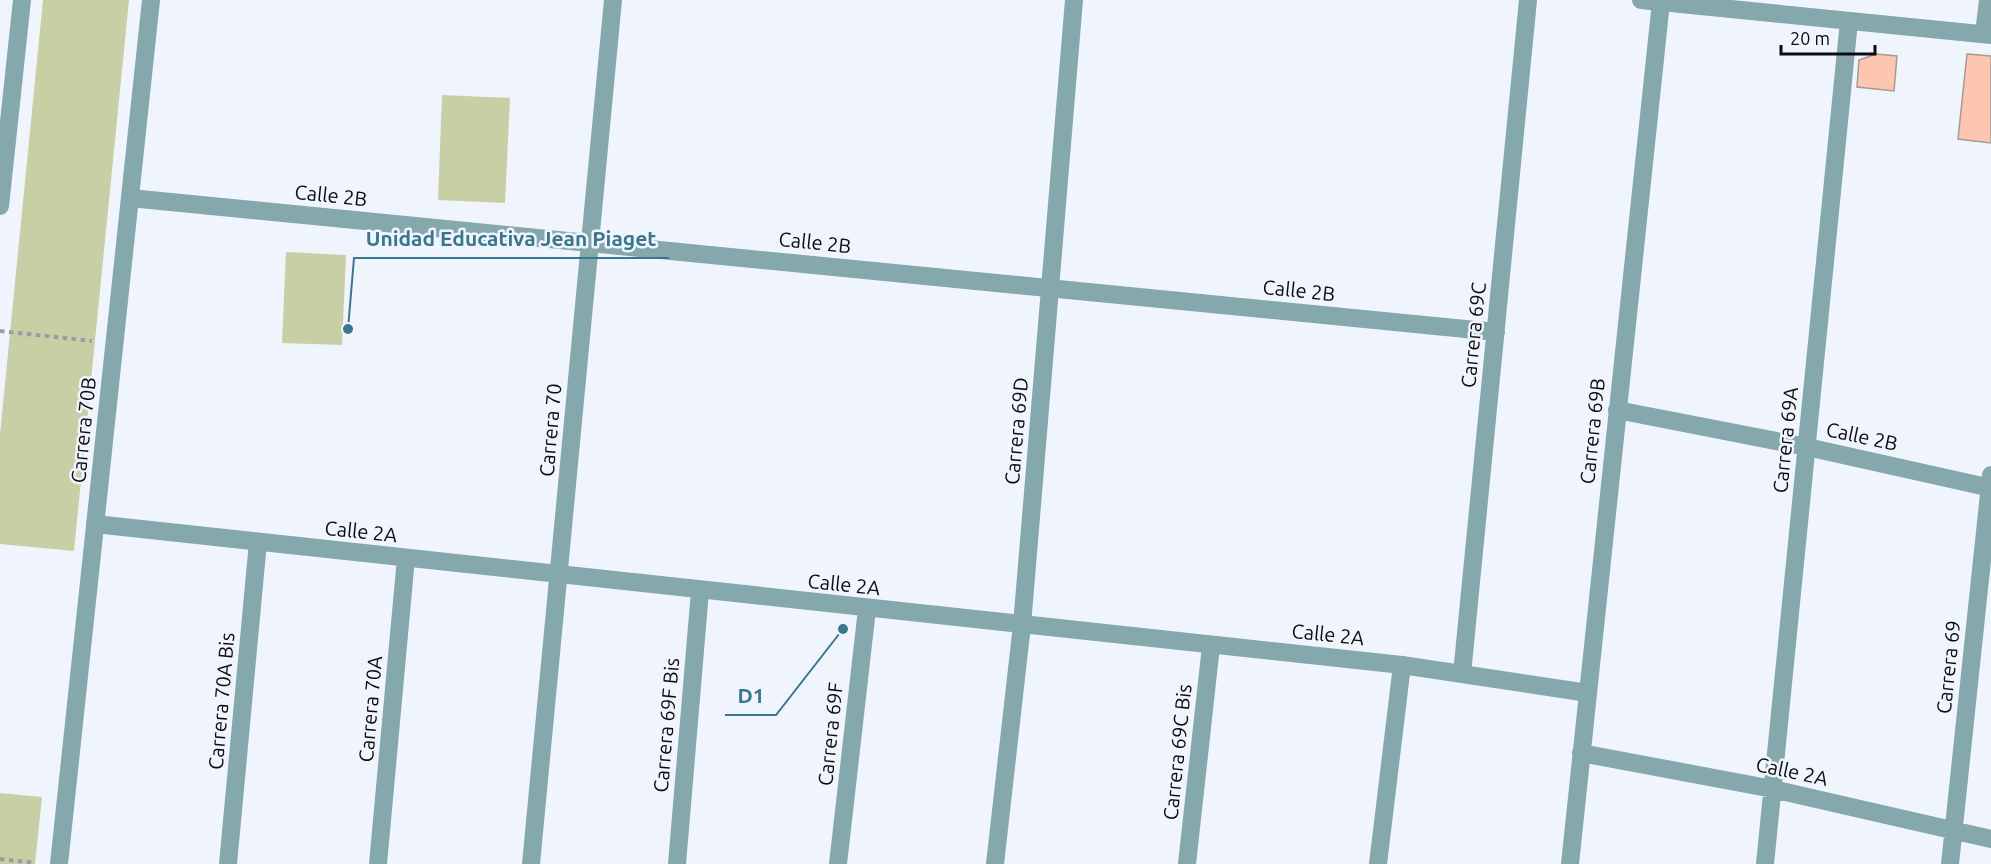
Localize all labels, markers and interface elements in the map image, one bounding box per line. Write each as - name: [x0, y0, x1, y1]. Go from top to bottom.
- scale bar: [1781, 18, 1876, 56]
- text: 20 m: [1790, 28, 1830, 48]
- street label: Calle 2B: [294, 180, 368, 210]
- callout: Unidad Educativa Jean Piaget: [354, 219, 669, 258]
- text: Unidad Educativa Jean Piaget: [366, 226, 656, 250]
- street label: Calle 2B: [778, 227, 852, 257]
- street label: Calle 2B: [1262, 275, 1336, 305]
- street label: Carrera 69C: [1456, 281, 1490, 389]
- street label: Carrera 70B: [66, 376, 100, 484]
- street label: Carrera 69D: [1000, 376, 1032, 486]
- street label: Carrera 69B: [1575, 377, 1609, 485]
- street label: Carrera 70: [534, 382, 566, 478]
- street label: Carrera 69A: [1768, 386, 1802, 494]
- street label: Calle 2B: [1824, 417, 1900, 455]
- street label: Calle 2A: [324, 516, 398, 546]
- street label: Calle 2A: [807, 569, 881, 599]
- street label: Calle 2A: [1291, 619, 1365, 649]
- street label: Carrera 69: [1932, 619, 1964, 715]
- street label: Carrera 70A Bis: [204, 631, 238, 771]
- street label: Carrera 70A: [354, 655, 386, 763]
- street label: Carrera 69F Bis: [649, 657, 683, 793]
- callout: D1: [725, 676, 776, 715]
- street label: Carrera 69F: [813, 681, 847, 787]
- text: D1: [737, 683, 765, 707]
- street label: Carrera 69C Bis: [1158, 683, 1196, 821]
- street label: Calle 2A: [1754, 752, 1830, 790]

